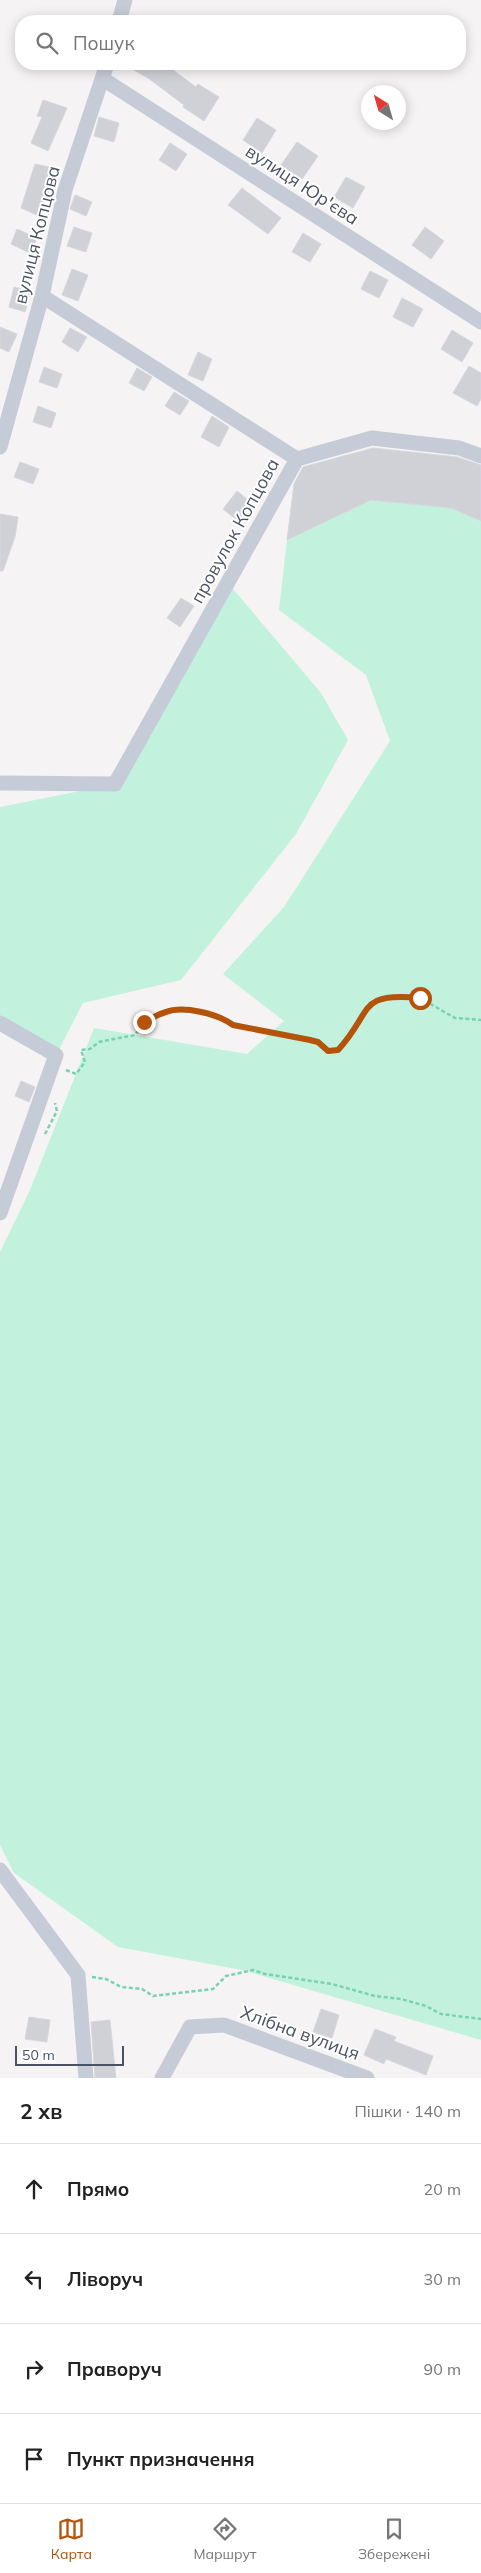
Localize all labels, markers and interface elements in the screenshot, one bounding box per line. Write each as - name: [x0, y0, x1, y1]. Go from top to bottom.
- search box: [15, 15, 466, 70]
- icon: search: [33, 29, 61, 57]
- text: Пошук: [73, 31, 135, 55]
- north arrow: [361, 85, 406, 130]
- street label: вулиця Юр'єва: [241, 139, 363, 230]
- street label: вулиця Копцова: [8, 163, 65, 306]
- street label: провулок Копцова: [185, 454, 284, 607]
- route start: [409, 987, 432, 1010]
- route end: [133, 1011, 156, 1034]
- street label: Хлібна вулиця: [237, 2000, 363, 2065]
- scale bar: [15, 2043, 124, 2066]
- text: 50 m: [22, 2046, 55, 2064]
- text: 2 хв: [20, 2098, 62, 2124]
- text: Пішки · 140 m: [355, 2101, 461, 2121]
- icon: ahead: [20, 2175, 48, 2203]
- text: Прямо: [67, 2177, 129, 2201]
- text: 20 m: [424, 2179, 461, 2199]
- icon: left: [20, 2265, 48, 2293]
- text: Ліворуч: [67, 2267, 143, 2291]
- text: 30 m: [424, 2269, 461, 2289]
- icon: right: [20, 2355, 48, 2383]
- text: Праворуч: [67, 2357, 162, 2381]
- text: 90 m: [424, 2359, 461, 2379]
- icon: arrive: [20, 2445, 48, 2473]
- text: Пункт призначення: [67, 2447, 255, 2471]
- tab: Карта: [51, 2515, 92, 2563]
- tab: Маршрут: [193, 2515, 256, 2563]
- tab: Збережені: [358, 2515, 430, 2563]

